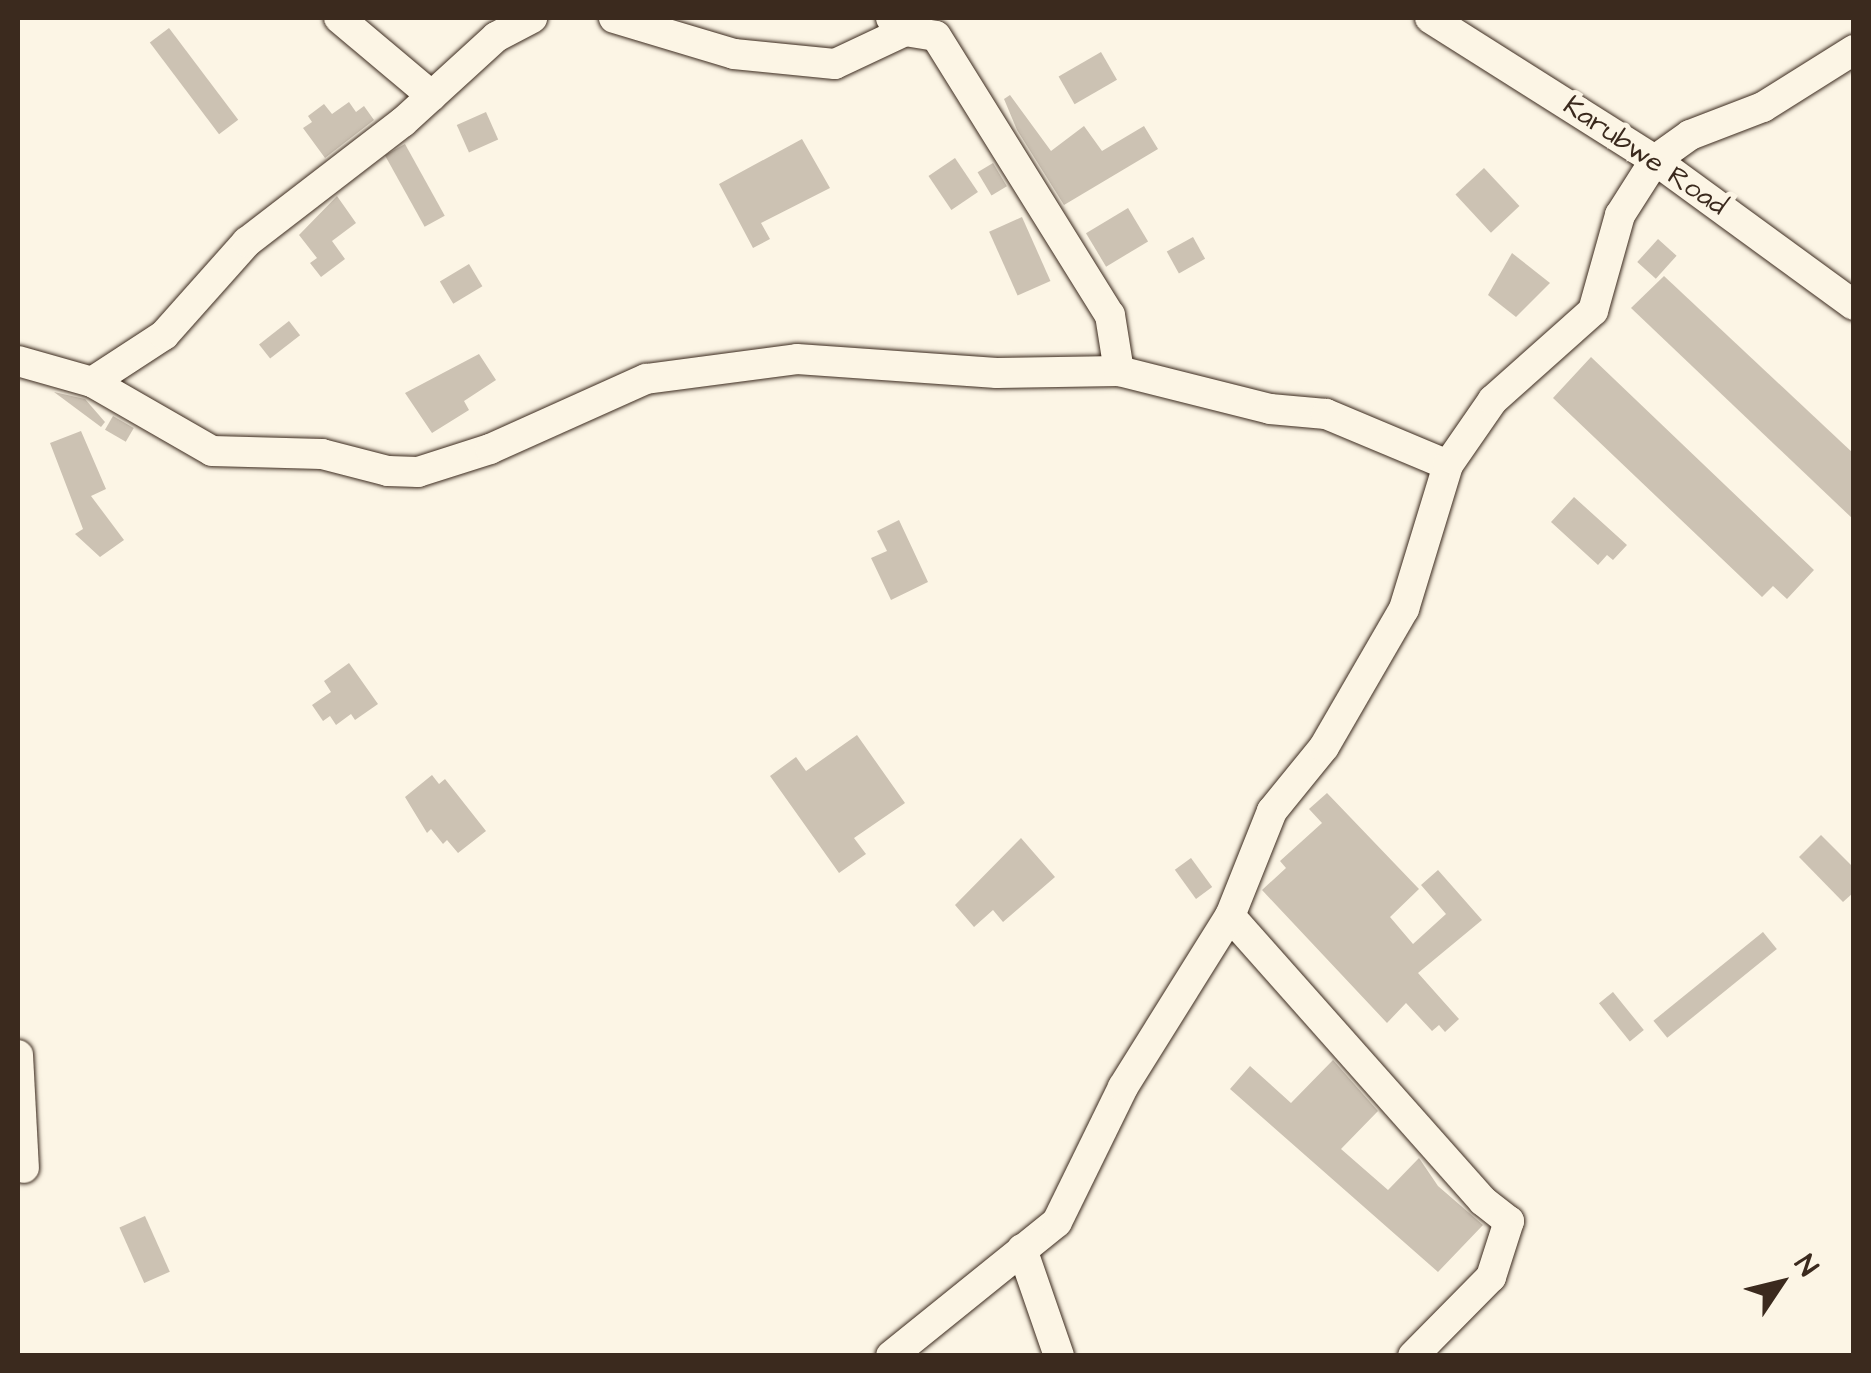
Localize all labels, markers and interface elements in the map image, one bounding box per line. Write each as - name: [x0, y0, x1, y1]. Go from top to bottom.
- street label: Karubwe Road: [1557, 89, 1733, 223]
- north arrow: [1731, 1233, 1831, 1333]
- text: N: [1785, 1247, 1827, 1284]

